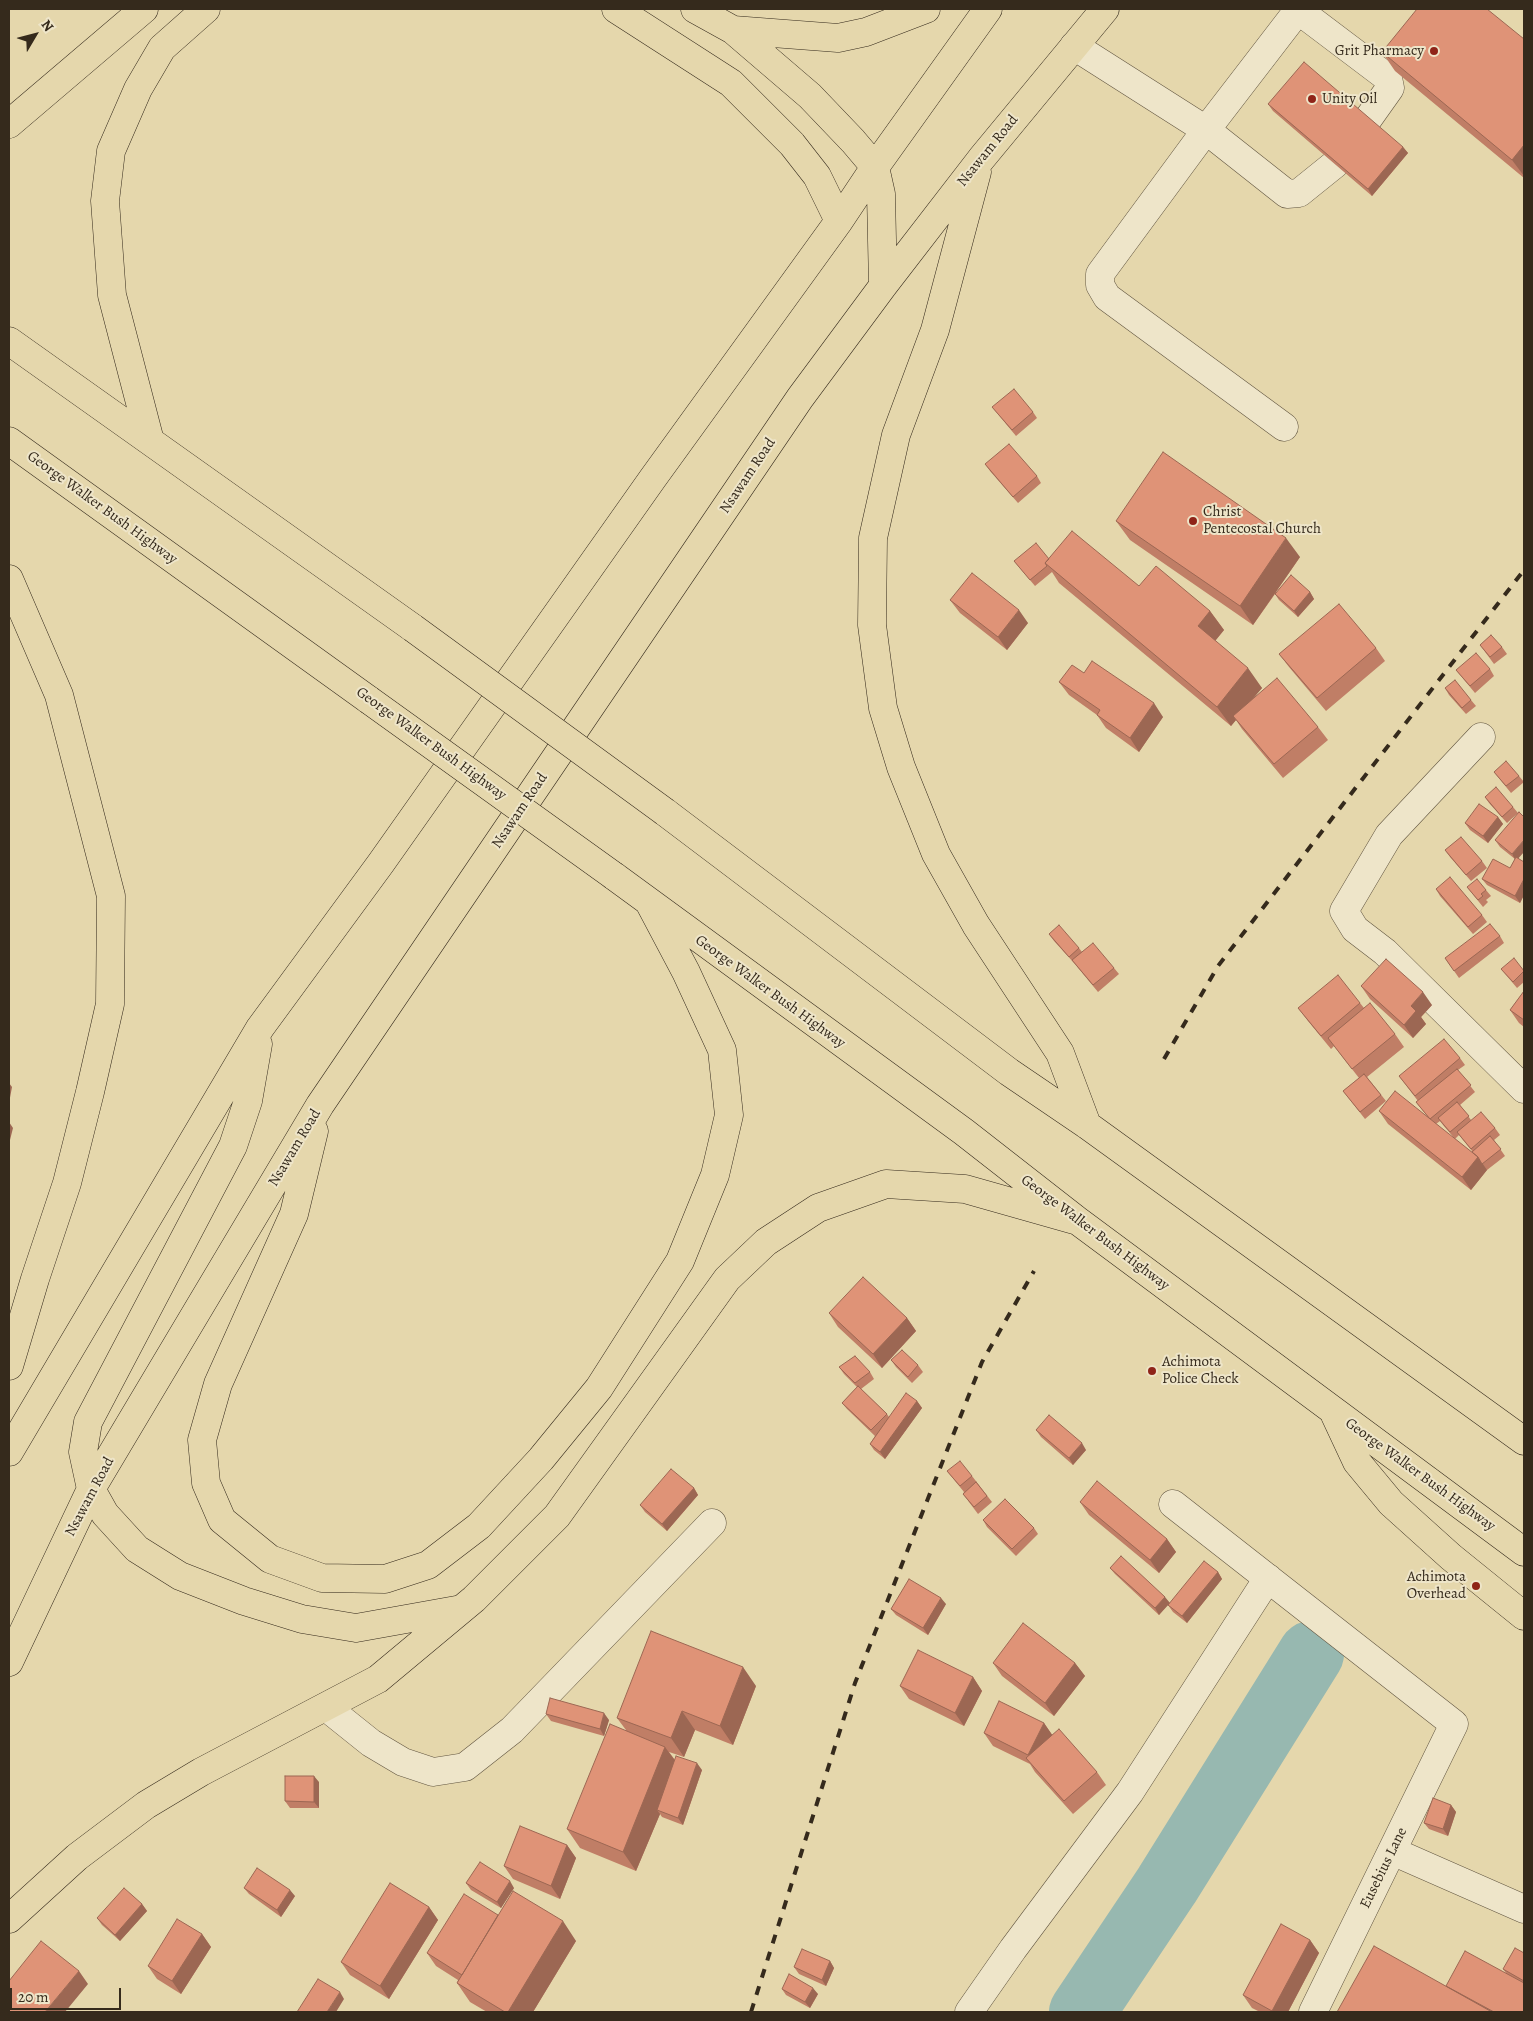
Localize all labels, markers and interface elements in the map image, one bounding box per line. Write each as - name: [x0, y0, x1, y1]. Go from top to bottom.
- north arrow: [10, 10, 60, 60]
- text: N: [37, 16, 58, 35]
- place label: Grit Pharmacy: [1335, 42, 1424, 60]
- marker: Grit Pharmacy: [1428, 45, 1440, 57]
- place label: Unity Oil: [1322, 90, 1377, 108]
- marker: Unity Oil: [1306, 93, 1318, 105]
- street label: Nsawam Road: [954, 111, 1022, 191]
- street label: Nsawam Road: [716, 435, 780, 517]
- street label: George Walker Bush Highway: [23, 447, 181, 569]
- place label: Christ Pentecostal Church: [1203, 503, 1321, 538]
- marker: Christ Pentecostal Church: [1187, 515, 1199, 527]
- street label: George Walker Bush Highway: [352, 683, 510, 805]
- street label: Nsawam Road: [488, 770, 552, 852]
- street label: George Walker Bush Highway: [691, 931, 849, 1053]
- street label: Nsawam Road: [265, 1106, 325, 1190]
- street label: George Walker Bush Highway: [1017, 1171, 1173, 1295]
- place label: Achimota Police Check: [1162, 1353, 1239, 1388]
- marker: Achimota Police Check: [1146, 1365, 1158, 1377]
- street label: George Walker Bush Highway: [1341, 1414, 1499, 1536]
- street label: Nsawam Road: [62, 1454, 118, 1540]
- place label: Achimota Overhead: [1407, 1568, 1466, 1603]
- marker: Achimota Overhead: [1470, 1580, 1482, 1592]
- street label: Eusebius Lane: [1357, 1825, 1411, 1911]
- scale bar: [12, 1978, 124, 2010]
- text: 20 m: [18, 1987, 49, 2007]

